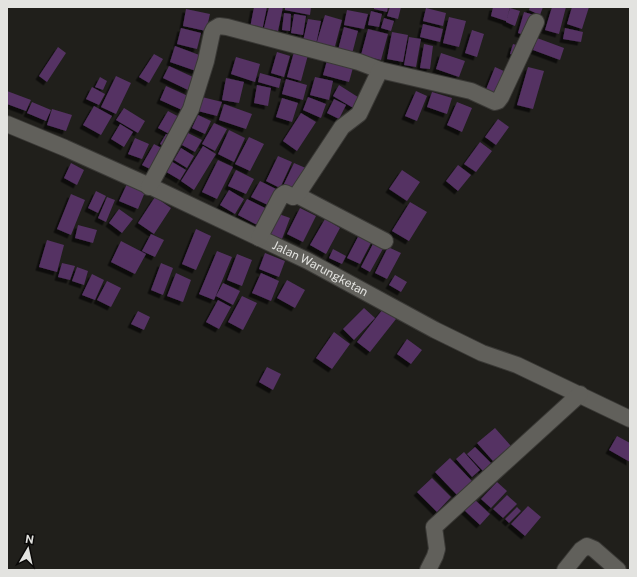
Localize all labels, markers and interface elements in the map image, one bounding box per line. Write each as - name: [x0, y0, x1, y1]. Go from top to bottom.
- street label: Jalan Warungketan: [270, 238, 370, 299]
- north arrow: [8, 529, 48, 569]
- text: N: [24, 533, 35, 546]

